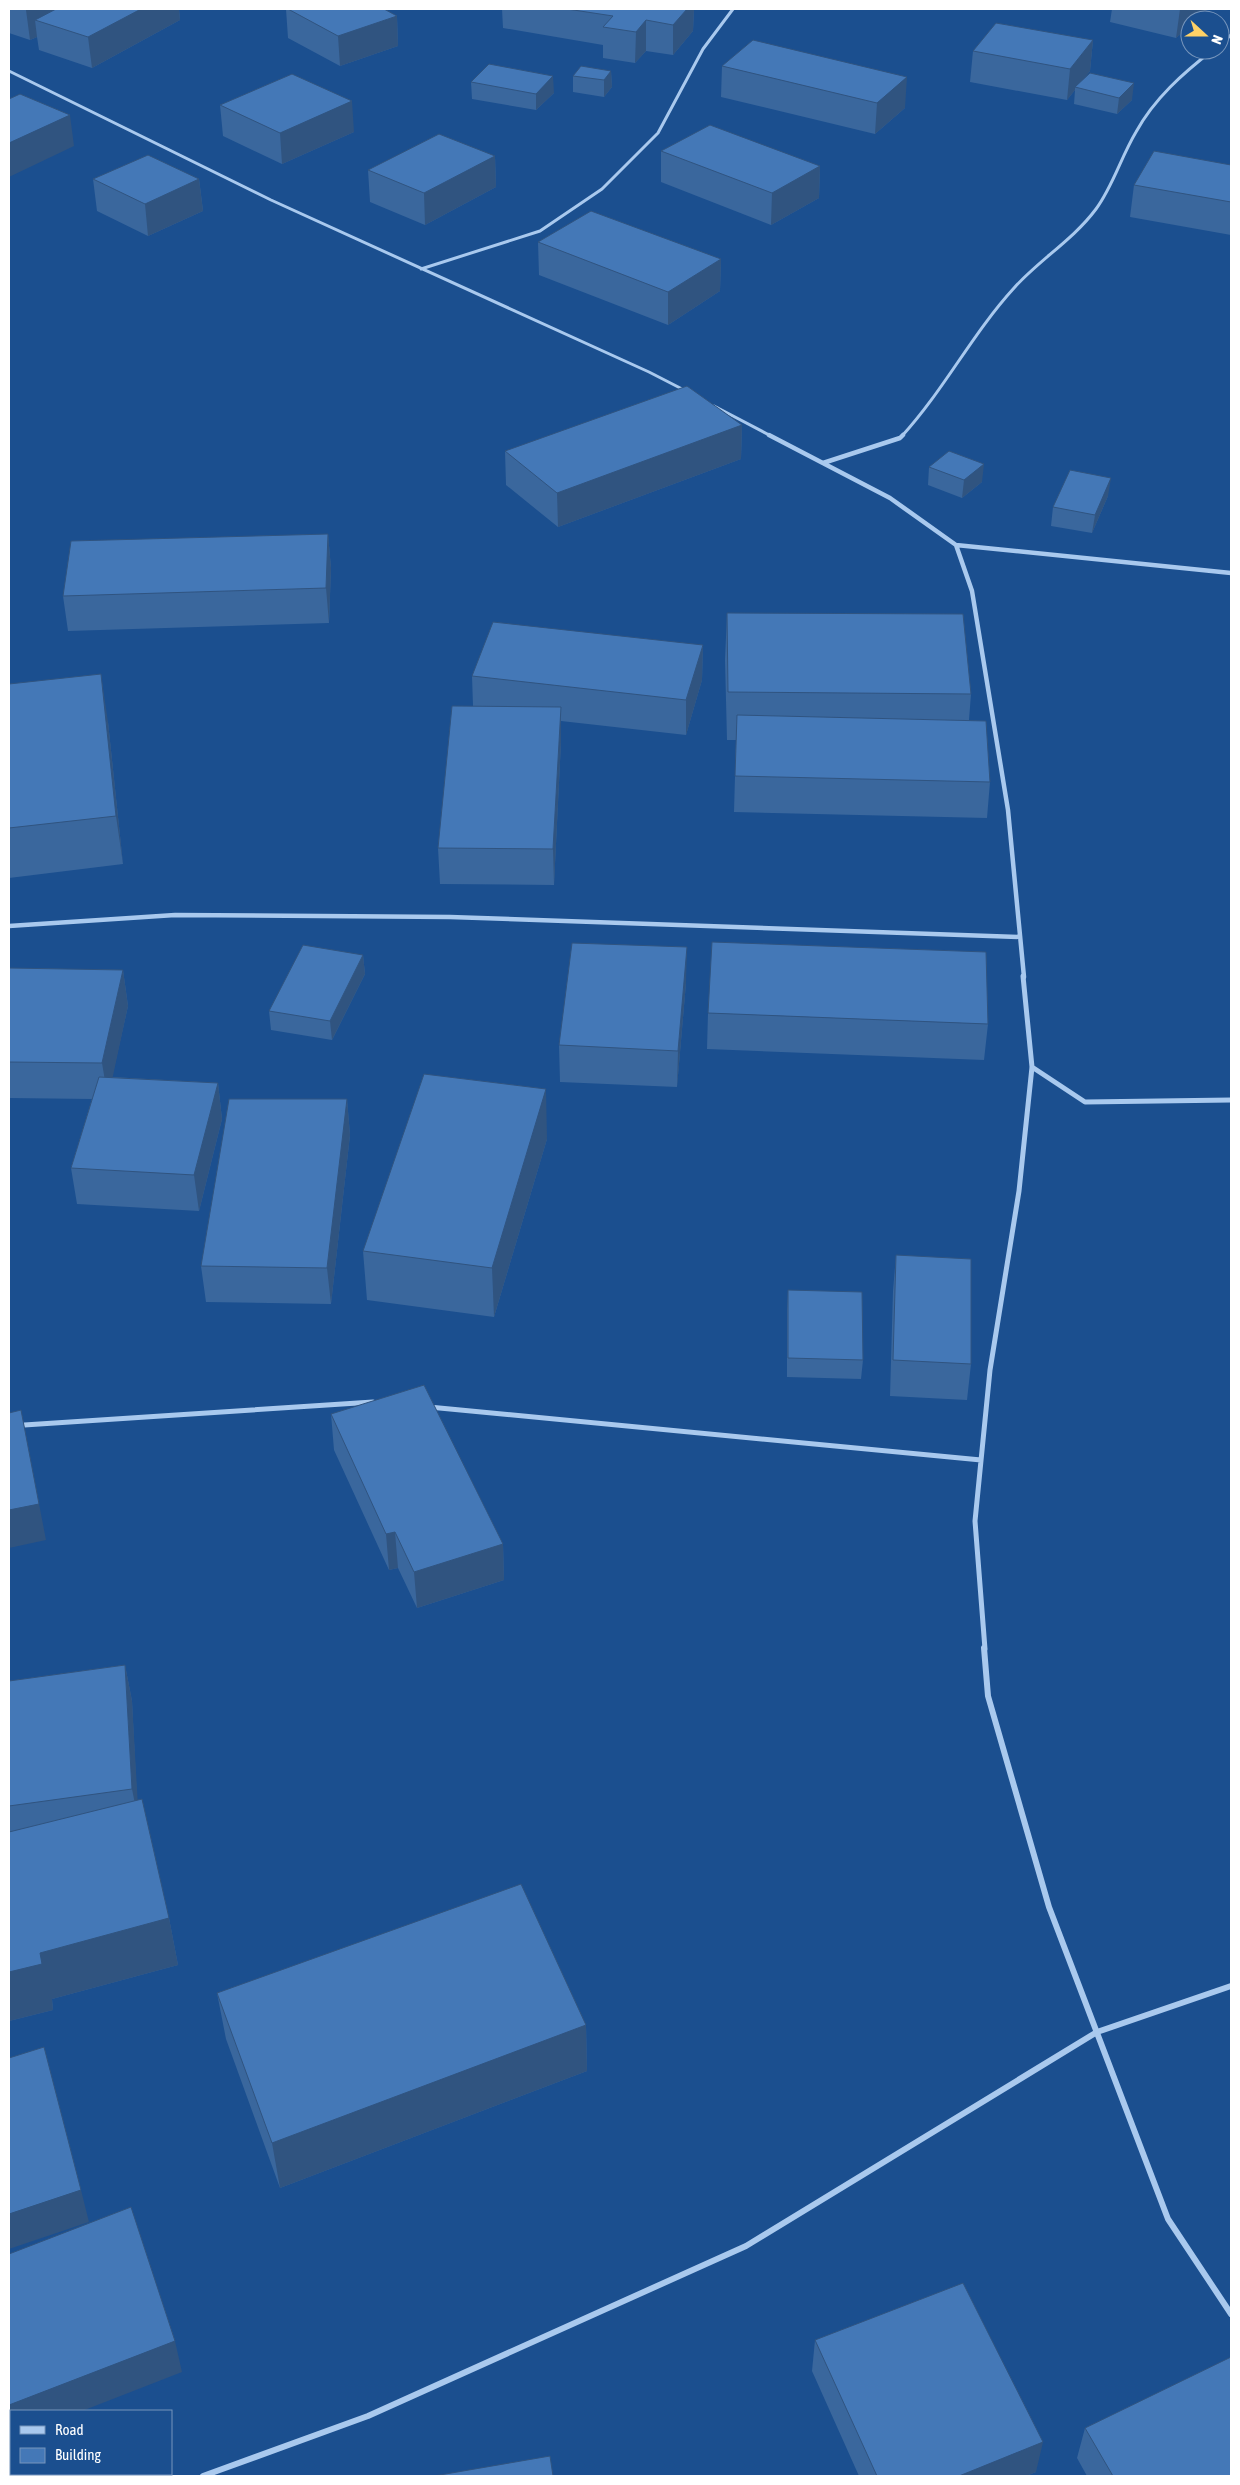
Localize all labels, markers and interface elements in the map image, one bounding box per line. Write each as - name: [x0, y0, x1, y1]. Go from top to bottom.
- north arrow: [1180, 10, 1230, 60]
- text: N: [1208, 33, 1226, 46]
- legend: [10, 2410, 172, 2475]
- text: Road: [55, 2421, 84, 2438]
- text: Building: [55, 2446, 101, 2463]

